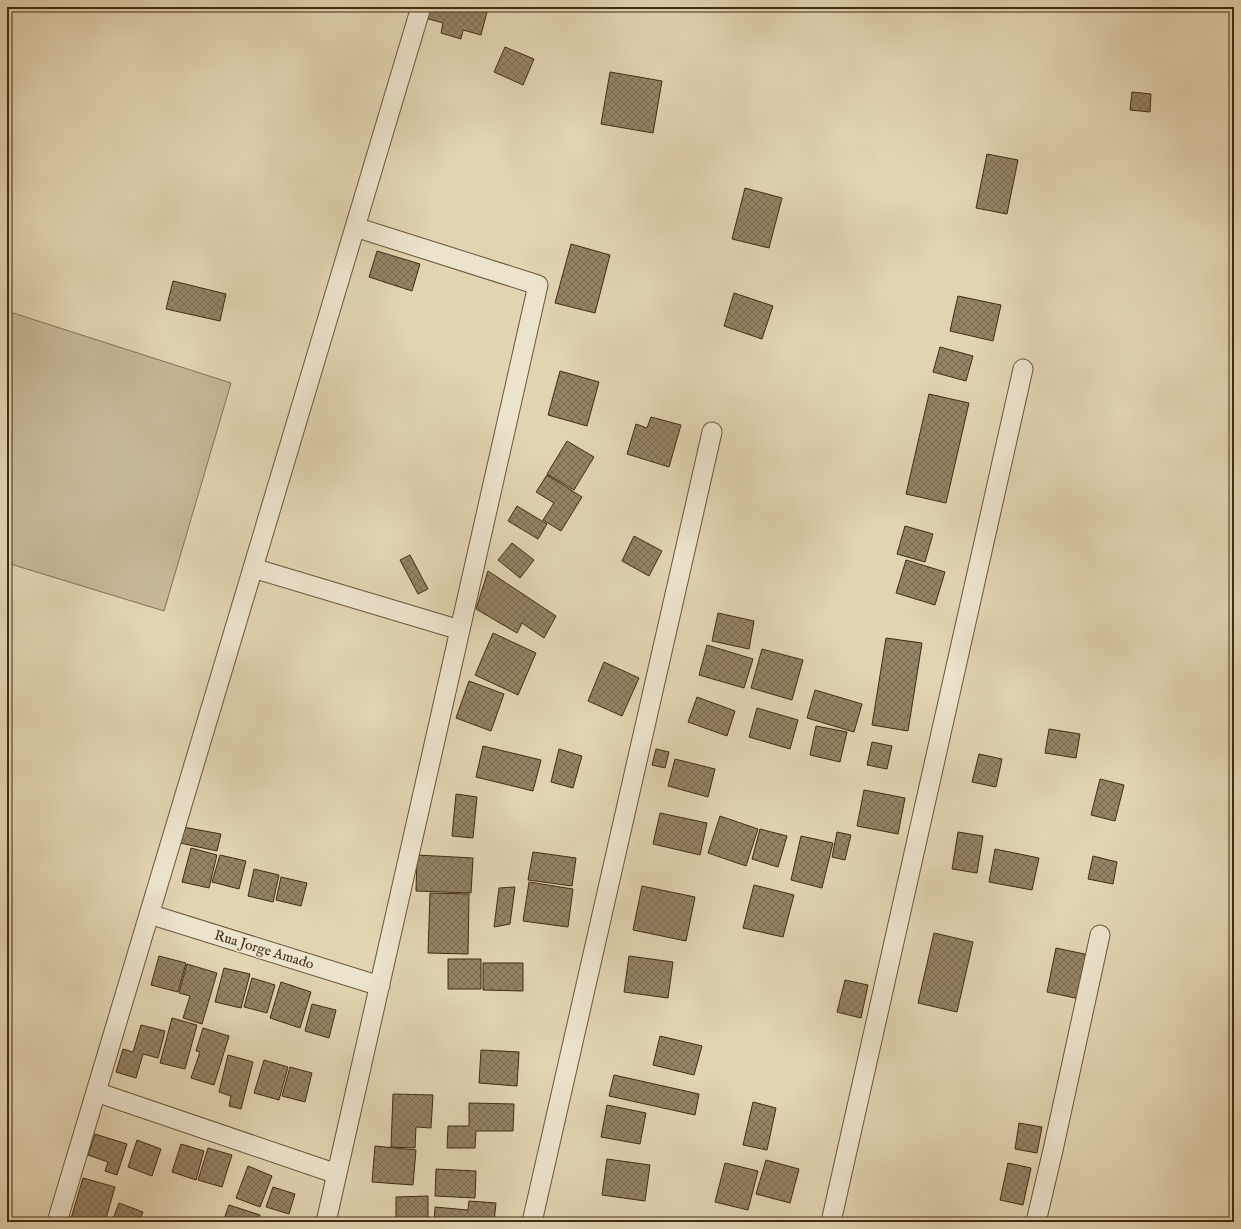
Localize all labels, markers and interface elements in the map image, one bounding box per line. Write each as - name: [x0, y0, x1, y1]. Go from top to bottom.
- street label: Rua Jorge Amado: [212, 926, 316, 974]

